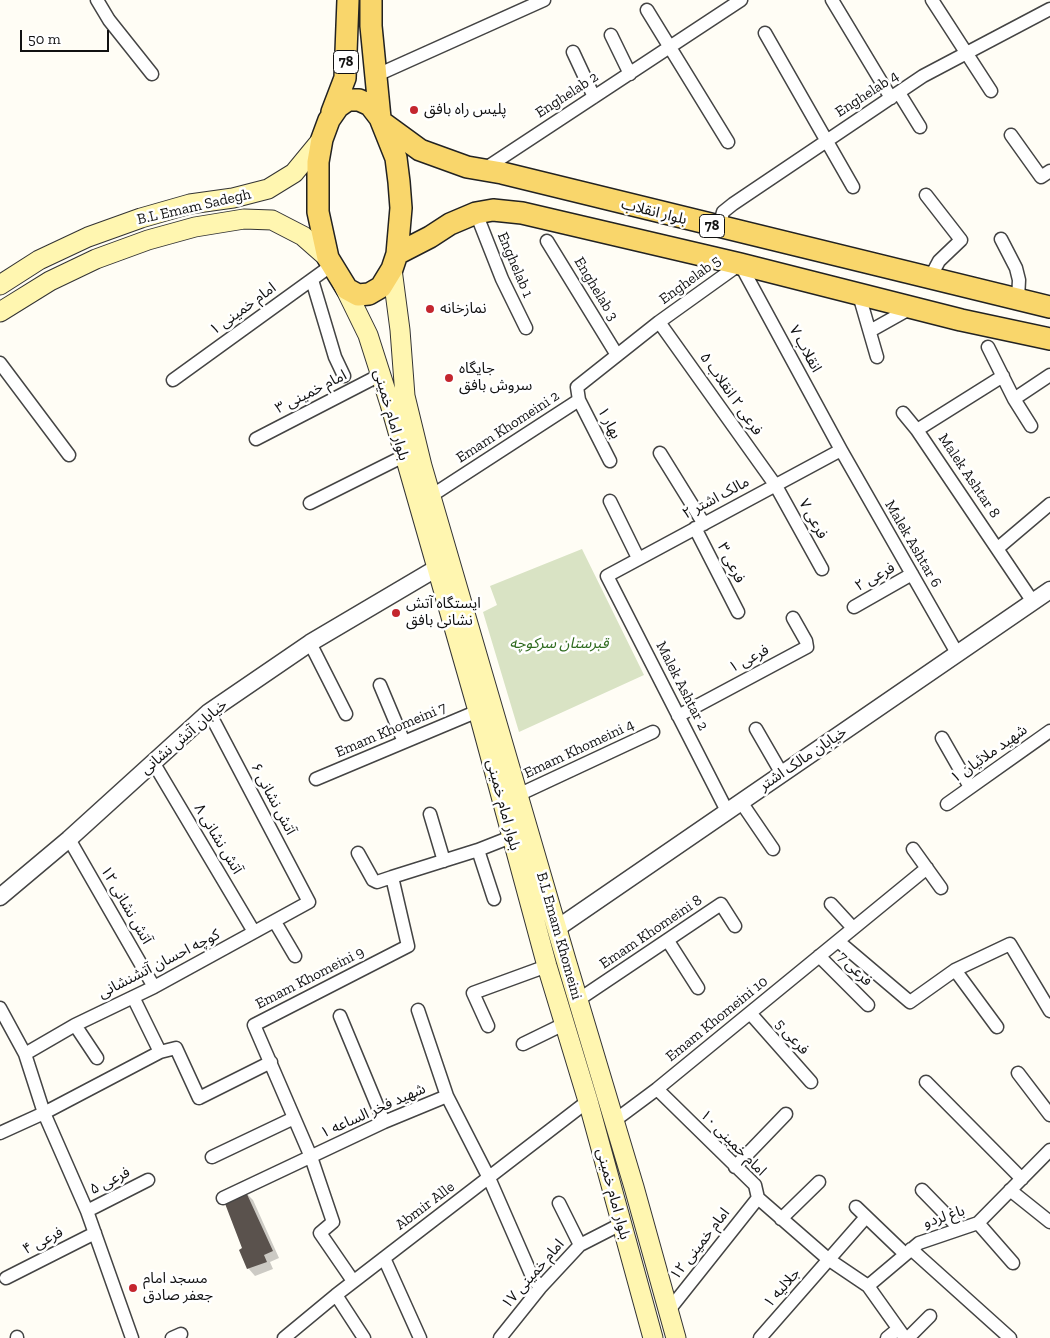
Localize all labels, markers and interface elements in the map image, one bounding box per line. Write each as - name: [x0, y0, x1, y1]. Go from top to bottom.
- scale bar: [22, 20, 111, 52]
- text: 50 m: [28, 30, 61, 48]
- road number: 78: [334, 51, 358, 74]
- street label: Enghelab 4: [832, 67, 902, 121]
- street label: Enghelab 2: [532, 68, 602, 122]
- place label: پلیس راه بافق: [424, 101, 506, 119]
- marker: پلیس راه بافق: [408, 104, 420, 116]
- street label: B.L Emam Sadegh: [135, 185, 253, 229]
- street label: بلوار انقلاب: [619, 195, 689, 229]
- road number: 78: [700, 215, 724, 238]
- street label: Enghelab 1: [493, 229, 537, 301]
- street label: Enghelab 5: [656, 252, 724, 308]
- street label: Enghelab 3: [570, 254, 622, 324]
- street label: امام خمینی ۱: [206, 279, 280, 339]
- place label: نمازخانه: [440, 300, 486, 318]
- marker: نمازخانه: [424, 303, 436, 315]
- street label: انقلاب ۷: [785, 322, 825, 376]
- street label: فرعی ۲ انقلاب ۵: [696, 349, 766, 439]
- place label: جایگاه سروش بافق: [459, 360, 532, 395]
- street label: امام خمینی ۳: [272, 366, 350, 418]
- street label: بلوار امام خمینی: [369, 367, 413, 463]
- marker: جایگاه سروش بافق: [443, 372, 455, 384]
- street label: Emam Khomeini 2: [453, 387, 563, 467]
- street label: بهار ۱: [593, 404, 625, 442]
- street label: Malek Ashtar 8: [934, 430, 1004, 522]
- street label: مالک اشتر ۲: [680, 473, 752, 523]
- street label: فرعی ۷: [795, 496, 831, 542]
- street label: Malek Ashtar 6: [881, 497, 945, 591]
- street label: فرعی ۳: [713, 540, 749, 586]
- street label: فرعی ۲: [852, 559, 898, 595]
- place label: ایستگاه آتش نشانی بافق: [406, 595, 481, 630]
- marker: ایستگاه آتش نشانی بافق: [390, 607, 402, 619]
- park label: قبرستان سرکوچه: [509, 635, 609, 653]
- street label: Malek Ashtar 2: [652, 638, 712, 734]
- street label: فرعی ۱: [726, 641, 772, 677]
- street label: خیابان آتش نشانی: [137, 696, 231, 778]
- street label: Emam Khomeini 7: [333, 699, 449, 761]
- street label: Emam Khomeini 4: [521, 716, 637, 782]
- street label: شهید ملائیان ۱: [947, 721, 1031, 787]
- street label: خیابان مالک اشتر: [756, 723, 850, 795]
- street label: بلوار امام خمینی: [482, 757, 524, 853]
- street label: آتش نشانی ۶: [247, 760, 299, 838]
- street label: آتش نشانی ۸: [190, 801, 246, 877]
- street label: آتش نشانی ۱۲: [96, 863, 156, 947]
- street label: B.L Emam Khomeini: [532, 870, 586, 1002]
- street label: Emam Khomeini 8: [596, 891, 706, 973]
- street label: کوچه احسان آتشنشانی: [95, 926, 223, 1002]
- street label: Emam Khomeini 9: [253, 943, 367, 1013]
- street label: فرعی 7: [834, 948, 876, 990]
- street label: Emam Khomeini 10: [662, 972, 772, 1066]
- street label: فرعی 5: [771, 1015, 813, 1059]
- street label: شهید فخر الساعه ۱: [318, 1080, 428, 1142]
- street label: امام خمینی ۱۰: [696, 1106, 770, 1180]
- street label: بلوار امام خمینی: [592, 1146, 634, 1242]
- street label: فرعی ۵: [87, 1163, 133, 1199]
- street label: Abmir Alle: [392, 1178, 458, 1234]
- street label: باغ لردو: [921, 1202, 967, 1232]
- street label: امام خمینی ۱۲: [666, 1204, 734, 1284]
- street label: فرعی ۴: [20, 1223, 66, 1259]
- street label: امام خمینی ۱۷: [498, 1236, 568, 1312]
- street label: جلالیه ۱: [760, 1265, 804, 1311]
- place label: مسجد امام جعفر صادق: [143, 1270, 213, 1305]
- marker: مسجد امام جعفر صادق: [127, 1282, 139, 1294]

